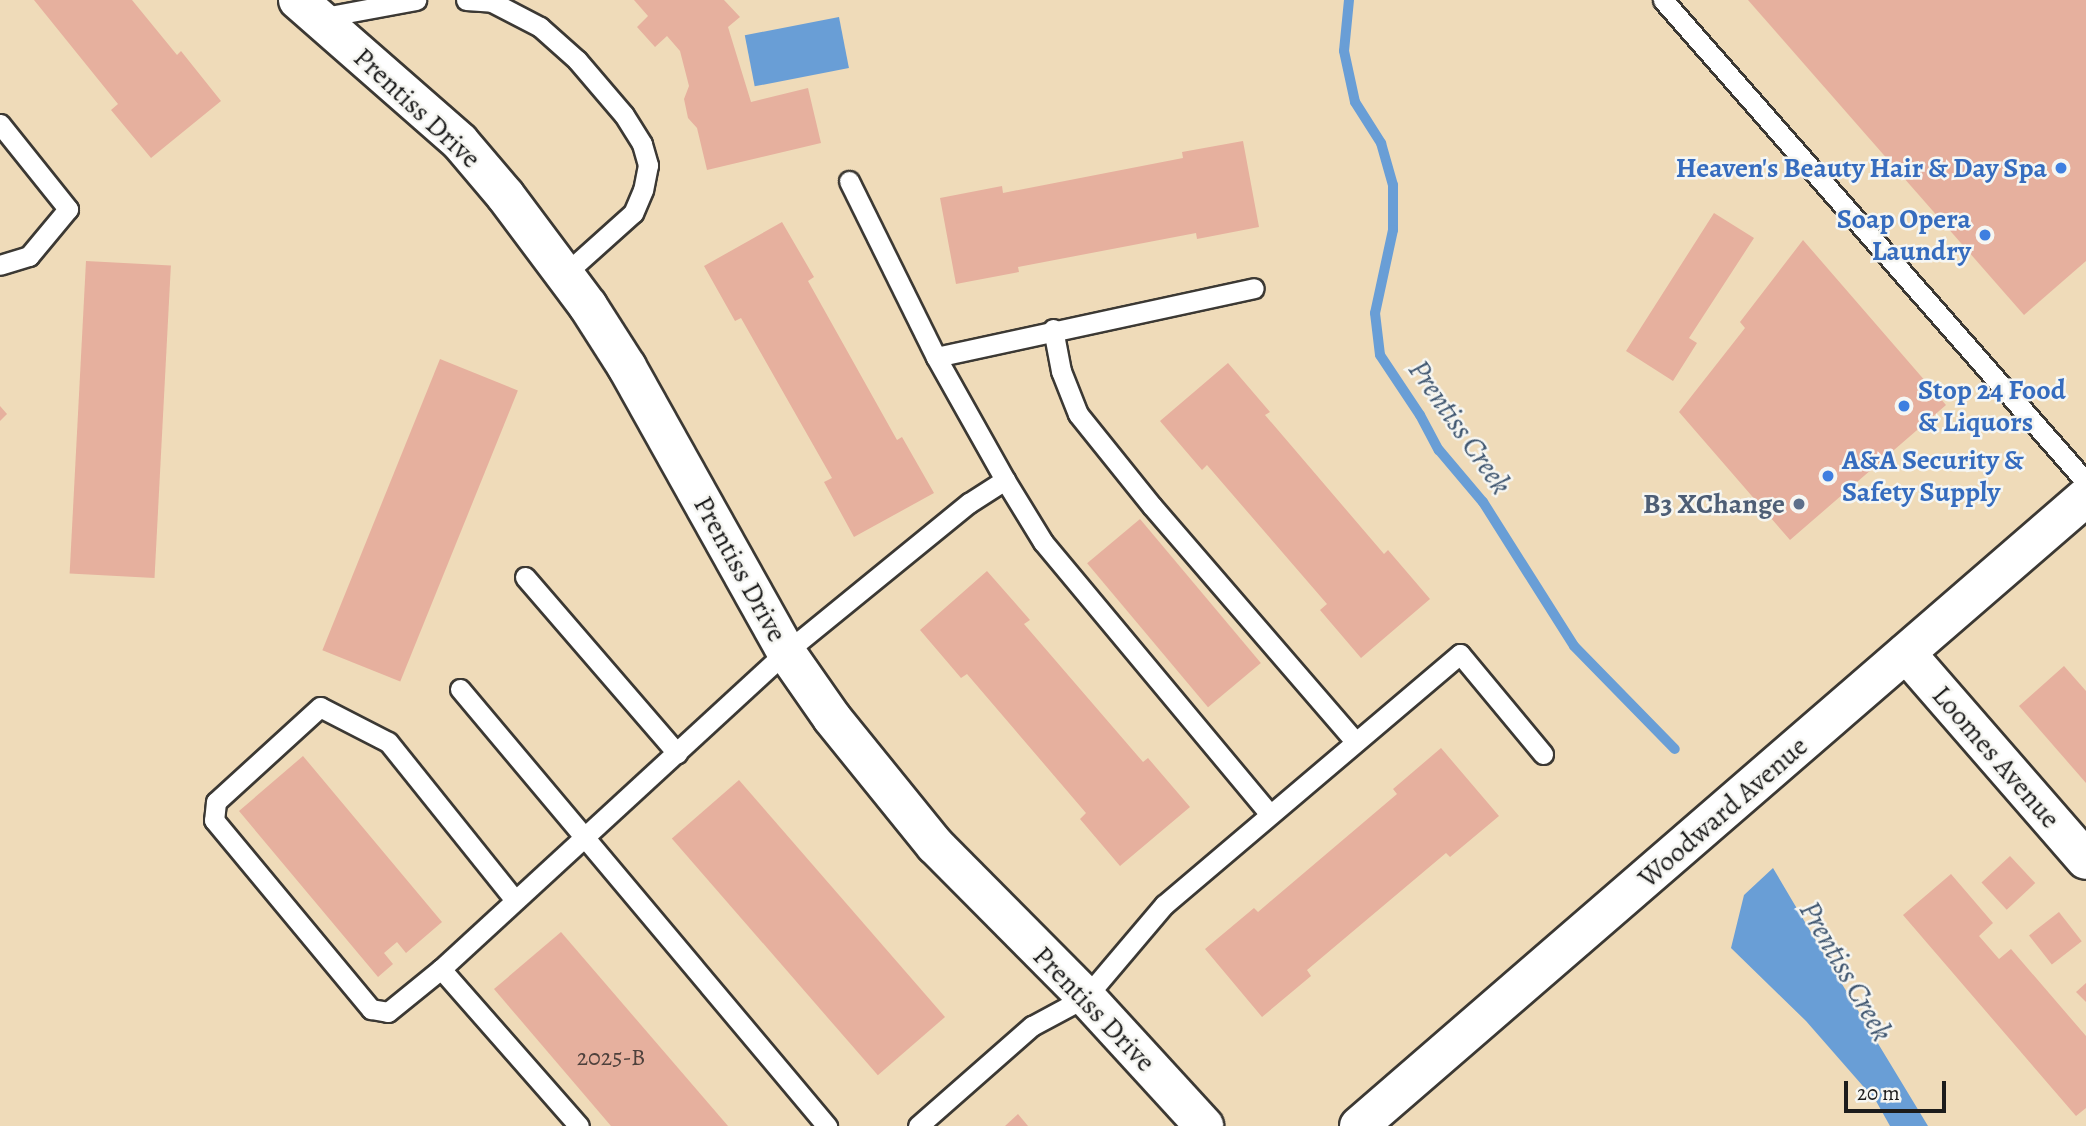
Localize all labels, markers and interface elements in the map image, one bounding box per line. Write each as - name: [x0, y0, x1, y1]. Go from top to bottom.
- street label: Prentiss Drive: [346, 41, 488, 175]
- place label: Heaven's Beauty Hair & Day Spa: [1676, 151, 2047, 185]
- marker: Heaven's Beauty Hair & Day Spa: [2053, 160, 2069, 176]
- place label: Soap Opera Laundry: [1837, 202, 1971, 268]
- marker: Soap Opera Laundry: [1977, 227, 1993, 243]
- water label: Prentiss Creek: [1401, 353, 1519, 501]
- place label: Stop 24 Food & Liquors: [1918, 373, 2066, 439]
- marker: Stop 24 Food & Liquors: [1896, 398, 1912, 414]
- place label: A&A Security & Safety Supply: [1842, 443, 2024, 509]
- marker: A&A Security & Safety Supply: [1820, 468, 1836, 484]
- place label: B3 XChange: [1643, 487, 1785, 521]
- street label: Prentiss Drive: [686, 490, 794, 648]
- marker: B3 XChange: [1791, 496, 1807, 512]
- street label: Loomes Avenue: [1925, 679, 2067, 835]
- street label: Woodward Avenue: [1631, 729, 1815, 895]
- water label: Prentiss Creek: [1792, 895, 1900, 1047]
- street label: Prentiss Drive: [1026, 939, 1162, 1079]
- house number: 2025-B: [577, 1044, 645, 1072]
- scale bar: [1848, 1066, 1950, 1110]
- text: 20 m: [1857, 1079, 1900, 1107]

